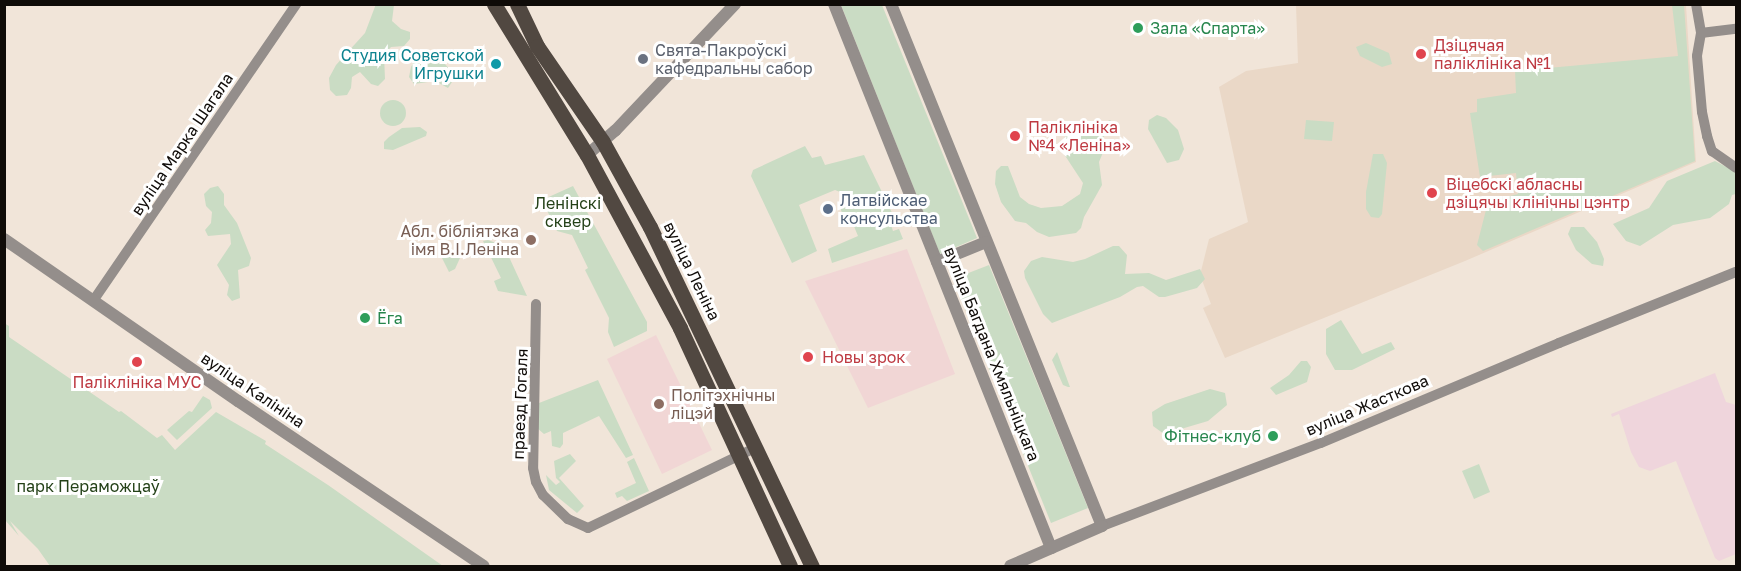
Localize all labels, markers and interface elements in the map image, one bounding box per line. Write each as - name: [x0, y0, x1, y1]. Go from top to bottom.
- place label: Зала «Спарта»: [1150, 18, 1265, 38]
- marker: Зала «Спарта»: [1131, 21, 1145, 35]
- place label: Дзіцячая паліклініка №1: [1434, 35, 1551, 73]
- place label: Свята-Пакроўскі кафедральны сабор: [655, 40, 813, 78]
- place label: Студия Советской Игрушки: [341, 45, 484, 83]
- marker: Дзіцячая паліклініка №1: [1412, 45, 1430, 63]
- marker: Свята-Пакроўскі кафедральны сабор: [636, 52, 650, 66]
- marker: Студия Советской Игрушки: [489, 57, 503, 71]
- street label: вуліца Марка Шагала: [127, 69, 237, 219]
- place label: Паліклініка №4 «Леніна»: [1028, 117, 1130, 155]
- marker: Паліклініка №4 «Леніна»: [1006, 127, 1024, 145]
- place label: Віцебскі абласны дзіцячы клінічны цэнтр: [1446, 174, 1630, 212]
- marker: Віцебскі абласны дзіцячы клінічны цэнтр: [1423, 184, 1441, 202]
- place label: Латвійскае консульства: [840, 190, 938, 228]
- park label: Ленінскі сквер: [535, 193, 601, 231]
- marker: Латвійскае консульства: [821, 202, 835, 216]
- street label: вуліца Леніна: [660, 218, 724, 324]
- place label: Абл. бібліятэка імя В.І.Леніна: [401, 221, 519, 259]
- marker: Абл. бібліятэка імя В.І.Леніна: [524, 233, 538, 247]
- street label: вуліца Багдана Хмяльніцкага: [940, 244, 1044, 464]
- place label: Ёга: [377, 308, 403, 328]
- marker: Ёга: [358, 311, 372, 325]
- place label: Новы зрок: [822, 347, 906, 367]
- street label: вуліца Калініна: [198, 348, 308, 432]
- street label: праезд Гогаля: [508, 348, 532, 460]
- marker: Новы зрок: [799, 348, 817, 366]
- marker: Паліклініка МУС: [128, 353, 146, 371]
- street label: вуліца Жасткова: [1303, 370, 1431, 440]
- place label: Паліклініка МУС: [73, 372, 201, 392]
- place label: Політэхнічны ліцэй: [671, 385, 775, 423]
- marker: Політэхнічны ліцэй: [652, 397, 666, 411]
- place label: Фітнес-клуб: [1164, 426, 1261, 446]
- marker: Фітнес-клуб: [1266, 429, 1280, 443]
- park label: парк Пераможцаў: [16, 476, 160, 496]

